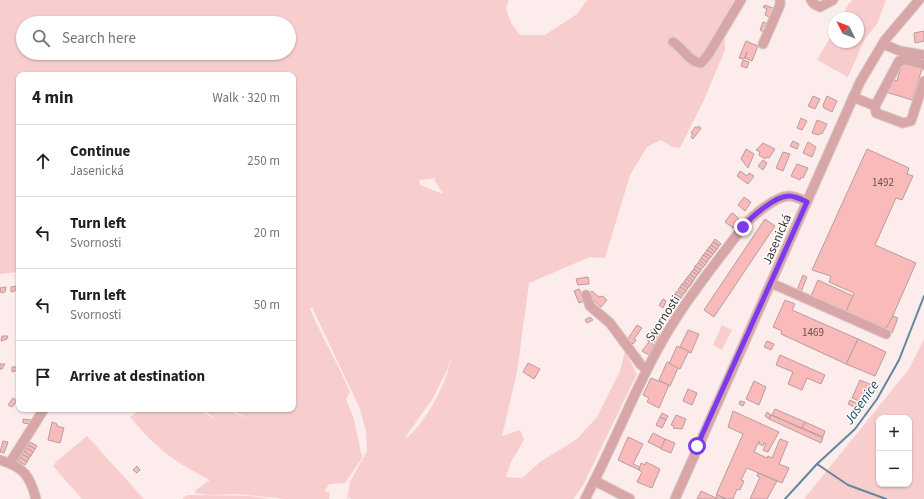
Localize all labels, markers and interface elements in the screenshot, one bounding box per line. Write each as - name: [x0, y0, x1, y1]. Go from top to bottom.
- north arrow: [828, 12, 864, 48]
- search box: [16, 16, 296, 60]
- icon: search: [30, 27, 52, 49]
- text: Search here: [62, 28, 136, 49]
- text: 4 min: [32, 86, 73, 110]
- text: Walk · 320 m: [212, 89, 280, 107]
- text: Continue: [70, 141, 130, 162]
- icon: ahead: [32, 150, 54, 172]
- text: 250 m: [247, 152, 280, 170]
- text: Jasenická: [70, 162, 124, 180]
- house number: 1492: [872, 175, 894, 190]
- street label: Jasenická: [758, 211, 796, 268]
- text: Turn left: [70, 213, 126, 234]
- route end: [734, 218, 752, 236]
- icon: left: [32, 222, 54, 244]
- text: 20 m: [254, 224, 280, 242]
- text: Svornosti: [70, 234, 121, 252]
- text: Turn left: [70, 285, 126, 306]
- street label: Svornosti: [641, 292, 684, 345]
- icon: left: [32, 294, 54, 316]
- text: 50 m: [254, 296, 280, 314]
- text: Svornosti: [70, 306, 121, 324]
- house number: 1469: [802, 325, 824, 340]
- icon: arrive: [32, 366, 54, 388]
- text: Arrive at destination: [70, 366, 205, 387]
- water label: Jasenice: [839, 376, 884, 429]
- map controls: [876, 415, 912, 487]
- button: +: [876, 415, 912, 451]
- route start: [688, 437, 706, 455]
- button: −: [876, 451, 912, 487]

